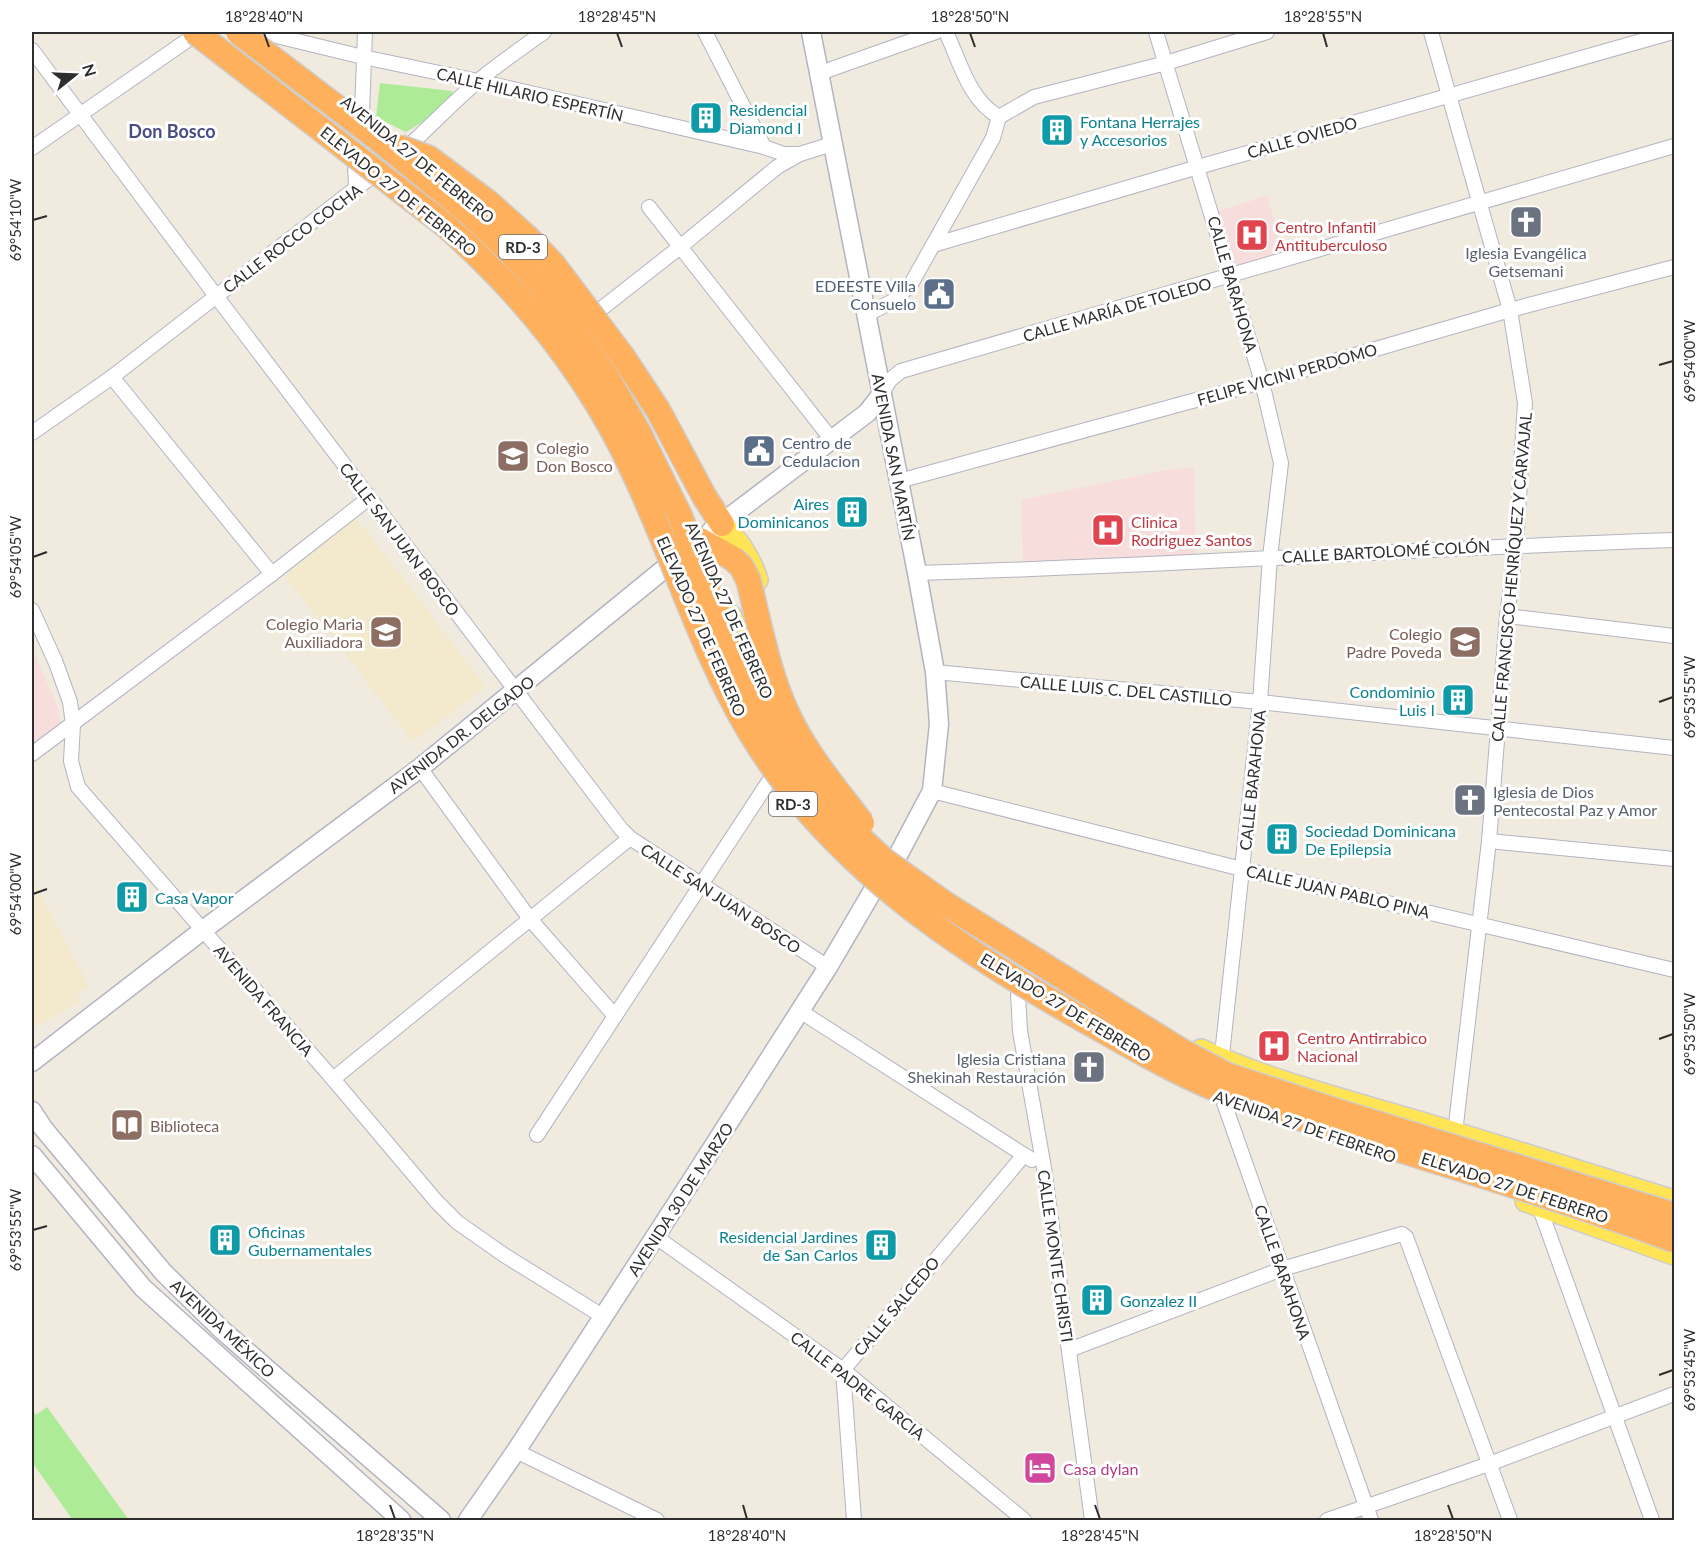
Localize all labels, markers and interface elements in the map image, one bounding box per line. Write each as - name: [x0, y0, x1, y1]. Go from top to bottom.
- text: 18°28'40"N: [225, 7, 303, 25]
- text: 18°28'45"N: [578, 7, 656, 25]
- text: 18°28'50"N: [931, 7, 1009, 25]
- text: 18°28'55"N: [1284, 7, 1362, 25]
- north arrow: [45, 45, 105, 105]
- text: N: [79, 61, 101, 79]
- street label: CALLE HILARIO ESPERTÍN: [435, 63, 625, 125]
- street label: AVENIDA 27 DE FEBRERO: [338, 91, 499, 227]
- building icon: Residencial Diamond I: [688, 100, 724, 136]
- place label: Residencial Diamond I: [729, 100, 807, 137]
- building icon: Fontana Herrajes y Accesorios: [1039, 112, 1075, 148]
- place label: Fontana Herrajes y Accesorios: [1080, 112, 1200, 149]
- street label: CALLE OVIEDO: [1245, 112, 1359, 162]
- district label: Don Bosco: [128, 120, 216, 142]
- street label: ELEVADO 27 DE FEBRERO: [317, 122, 481, 260]
- text: 69°54'10"W: [6, 178, 24, 261]
- street label: CALLE ROCCO COCHA: [219, 180, 365, 296]
- church icon: Iglesia Evangélica Getsemani: [1508, 204, 1544, 240]
- street label: CALLE BARAHONA: [1204, 213, 1262, 355]
- hospital icon: Centro Infantil Antituberculoso: [1234, 217, 1270, 253]
- place label: Centro Infantil Antituberculoso: [1275, 217, 1387, 254]
- road number: RD-3: [499, 235, 547, 259]
- place label: Iglesia Evangélica Getsemani: [1465, 243, 1587, 280]
- street label: CALLE MARÍA DE TOLEDO: [1021, 273, 1214, 345]
- place label: EDEESTE Villa Consuelo: [815, 276, 916, 313]
- public building icon: EDEESTE Villa Consuelo: [921, 276, 957, 312]
- text: 69°54'00"W: [1680, 319, 1698, 402]
- street label: FELIPE VICINI PERDOMO: [1195, 339, 1379, 409]
- street label: AVENIDA SAN MARTÍN: [868, 372, 920, 542]
- street label: CALLE FRANCISCO HENRÍQUEZ Y CARVAJAL: [1487, 411, 1535, 743]
- public building icon: Centro de Cedulacion: [741, 433, 777, 469]
- place label: Centro de Cedulacion: [782, 433, 860, 470]
- school or university icon: Colegio Don Bosco: [495, 438, 531, 474]
- place label: Colegio Don Bosco: [536, 438, 613, 475]
- street label: CALLE SAN JUAN BOSCO: [336, 459, 464, 620]
- place label: Aires Dominicanos: [738, 494, 829, 531]
- building icon: Aires Dominicanos: [834, 494, 870, 530]
- hospital icon: Clinica Rodriguez Santos: [1090, 512, 1126, 548]
- place label: Clinica Rodriguez Santos: [1131, 512, 1252, 549]
- text: 69°54'05"W: [6, 515, 24, 598]
- street label: AVENIDA 27 DE FEBRERO: [682, 519, 778, 702]
- street label: ELEVADO 27 DE FEBRERO: [654, 533, 750, 719]
- street label: CALLE BARTOLOMÉ COLÓN: [1281, 536, 1491, 566]
- place label: Colegio Maria Auxiliadora: [266, 614, 363, 651]
- school or university icon: Colegio Maria Auxiliadora: [368, 614, 404, 650]
- place label: Colegio Padre Poveda: [1346, 624, 1442, 661]
- school or university icon: Colegio Padre Poveda: [1447, 624, 1483, 660]
- text: 69°53'55"W: [1680, 655, 1698, 738]
- street label: AVENIDA DR. DELGADO: [384, 671, 538, 797]
- street label: CALLE LUIS C. DEL CASTILLO: [1019, 671, 1233, 709]
- place label: Condominio Luis I: [1350, 682, 1435, 719]
- building icon: Condominio Luis I: [1440, 682, 1476, 718]
- street label: CALLE BARAHONA: [1235, 709, 1269, 851]
- church icon: Iglesia de Dios Pentecostal Paz y Amor: [1452, 782, 1488, 818]
- place label: Iglesia de Dios Pentecostal Paz y Amor: [1493, 782, 1657, 819]
- road number: RD-3: [769, 792, 817, 816]
- building icon: Sociedad Dominicana De Epilepsia: [1264, 821, 1300, 857]
- place label: Sociedad Dominicana De Epilepsia: [1305, 821, 1456, 858]
- street label: CALLE SAN JUAN BOSCO: [637, 839, 805, 957]
- text: 69°54'00"W: [6, 852, 24, 935]
- street label: CALLE JUAN PABLO PINA: [1244, 861, 1432, 921]
- building icon: Casa Vapor: [114, 879, 150, 915]
- place label: Casa Vapor: [155, 888, 234, 907]
- street label: AVENIDA FRANCIA: [211, 941, 318, 1060]
- street label: ELEVADO 27 DE FEBRERO: [977, 949, 1155, 1066]
- text: 69°53'50"W: [1680, 992, 1698, 1075]
- hospital icon: Centro Antirrabico Nacional: [1256, 1028, 1292, 1064]
- place label: Centro Antirrabico Nacional: [1297, 1028, 1427, 1065]
- place label: Iglesia Cristiana Shekinah Restauración: [908, 1049, 1066, 1086]
- church icon: Iglesia Cristiana Shekinah Restauración: [1071, 1049, 1107, 1085]
- street label: AVENIDA 27 DE FEBRERO: [1211, 1086, 1399, 1166]
- library icon: Biblioteca: [109, 1107, 145, 1143]
- place label: Biblioteca: [150, 1116, 219, 1135]
- street label: AVENIDA 30 DE MARZO: [623, 1119, 737, 1279]
- street label: ELEVADO 27 DE FEBRERO: [1419, 1148, 1611, 1226]
- street label: CALLE MONTE CHRISTI: [1034, 1169, 1078, 1343]
- text: 69°53'55"W: [6, 1188, 24, 1271]
- street label: CALLE BARAHONA: [1251, 1202, 1315, 1342]
- building icon: Oficinas Gubernamentales: [207, 1222, 243, 1258]
- place label: Oficinas Gubernamentales: [248, 1222, 372, 1259]
- place label: Residencial Jardines de San Carlos: [719, 1227, 858, 1264]
- building icon: Residencial Jardines de San Carlos: [863, 1227, 899, 1263]
- street label: CALLE SALCEDO: [849, 1253, 943, 1359]
- street label: AVENIDA MÉXICO: [167, 1275, 279, 1381]
- building icon: Gonzalez II: [1079, 1282, 1115, 1318]
- place label: Gonzalez II: [1120, 1291, 1197, 1310]
- street label: CALLE PADRE GARCIA: [787, 1327, 929, 1443]
- text: 69°53'45"W: [1680, 1328, 1698, 1411]
- hotel icon: Casa dylan: [1022, 1450, 1058, 1486]
- place label: Casa dylan: [1063, 1459, 1138, 1478]
- text: 18°28'35"N: [356, 1526, 434, 1544]
- text: 18°28'40"N: [708, 1526, 786, 1544]
- text: 18°28'45"N: [1061, 1526, 1139, 1544]
- text: 18°28'50"N: [1414, 1526, 1492, 1544]

